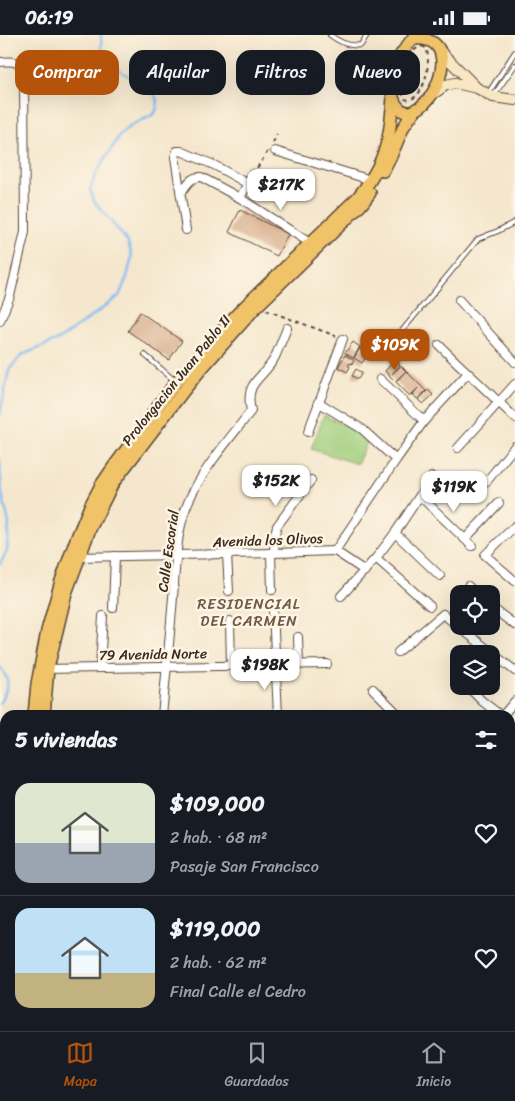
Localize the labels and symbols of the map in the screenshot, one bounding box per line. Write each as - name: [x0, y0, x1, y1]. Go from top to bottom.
- pin: $217K: [246, 169, 316, 211]
- street label: Prolongacion Juan Pablo II: [115, 309, 238, 451]
- pin: $109K: [360, 329, 430, 371]
- pin: $152K: [241, 465, 311, 507]
- pin: $119K: [419, 471, 489, 513]
- street label: Calle Escorial: [150, 507, 187, 594]
- street label: Avenida los Olivos: [211, 526, 324, 555]
- district label: RESIDENCIAL DEL CARMEN: [197, 591, 301, 634]
- street label: 79 Avenida Norte: [99, 641, 207, 668]
- pin: $198K: [230, 649, 300, 691]

